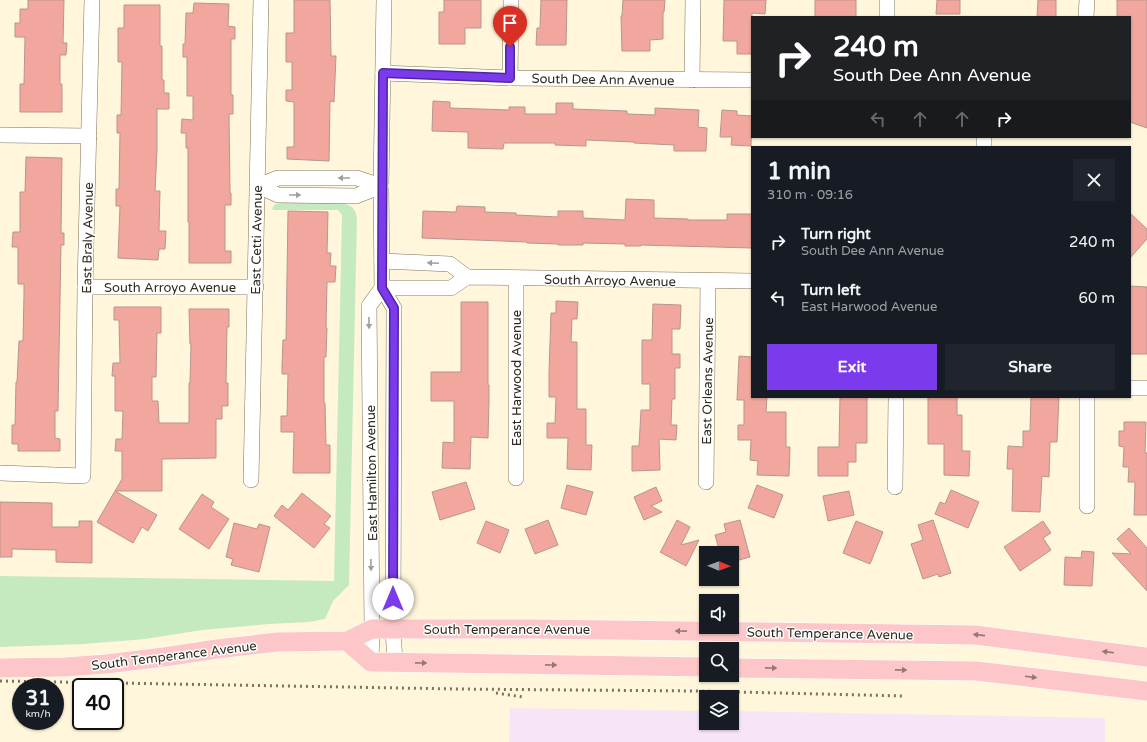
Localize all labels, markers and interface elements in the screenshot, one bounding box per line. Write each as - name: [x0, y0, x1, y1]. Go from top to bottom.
- pin: [493, 6, 527, 47]
- icon: arrive: [499, 12, 521, 34]
- text: 240 m: [833, 30, 919, 64]
- icon: right: [767, 32, 819, 84]
- text: South Dee Ann Avenue: [833, 64, 1031, 86]
- street label: South Dee Ann Avenue: [531, 71, 675, 89]
- icon: left: [867, 108, 889, 130]
- icon: ahead: [909, 108, 931, 130]
- icon: ahead: [951, 108, 973, 130]
- icon: right: [993, 108, 1015, 130]
- text: 1 min: [767, 157, 831, 186]
- button: close: [1073, 159, 1115, 201]
- one-way arrow: [337, 175, 350, 181]
- street label: East Braly Avenue: [79, 182, 97, 294]
- street label: East Cetti Avenue: [248, 185, 266, 295]
- text: 310 m · 09:16: [767, 187, 853, 203]
- one-way arrow: [289, 192, 302, 198]
- text: Turn right: [801, 225, 871, 243]
- icon: right: [767, 231, 789, 253]
- text: 240 m: [1069, 233, 1115, 251]
- text: South Dee Ann Avenue: [801, 243, 944, 259]
- one-way arrow: [426, 260, 439, 266]
- street label: South Arroyo Avenue: [544, 272, 676, 290]
- street label: South Arroyo Avenue: [104, 280, 236, 296]
- text: Turn left: [801, 281, 861, 299]
- icon: left: [767, 287, 789, 309]
- text: 60 m: [1078, 289, 1115, 307]
- text: East Harwood Avenue: [801, 299, 937, 315]
- street label: East Harwood Avenue: [509, 310, 525, 446]
- one-way arrow: [366, 317, 372, 330]
- street label: East Orleans Avenue: [699, 317, 717, 445]
- button: Exit: [767, 344, 937, 390]
- button: Share: [945, 344, 1115, 390]
- street label: East Hamilton Avenue: [363, 405, 381, 541]
- north arrow: [699, 546, 739, 586]
- map controls: [699, 546, 739, 730]
- one-way arrow: [368, 559, 375, 571]
- position arrow: [372, 578, 414, 620]
- button: sound: [699, 594, 739, 634]
- street label: South Temperance Avenue: [424, 622, 590, 638]
- street label: South Temperance Avenue: [747, 625, 913, 643]
- one-way arrow: [674, 628, 687, 634]
- one-way arrow: [973, 632, 985, 639]
- street label: South Temperance Avenue: [91, 638, 258, 674]
- button: search: [699, 642, 739, 682]
- one-way arrow: [1102, 649, 1114, 655]
- one-way arrow: [415, 660, 428, 666]
- one-way arrow: [545, 662, 558, 668]
- one-way arrow: [765, 665, 778, 671]
- one-way arrow: [895, 667, 908, 673]
- one-way arrow: [1025, 674, 1037, 681]
- speed limit sign: 40: [72, 678, 124, 730]
- text: 31: [25, 687, 51, 711]
- button: layers: [699, 690, 739, 730]
- text: km/h: [25, 708, 51, 720]

